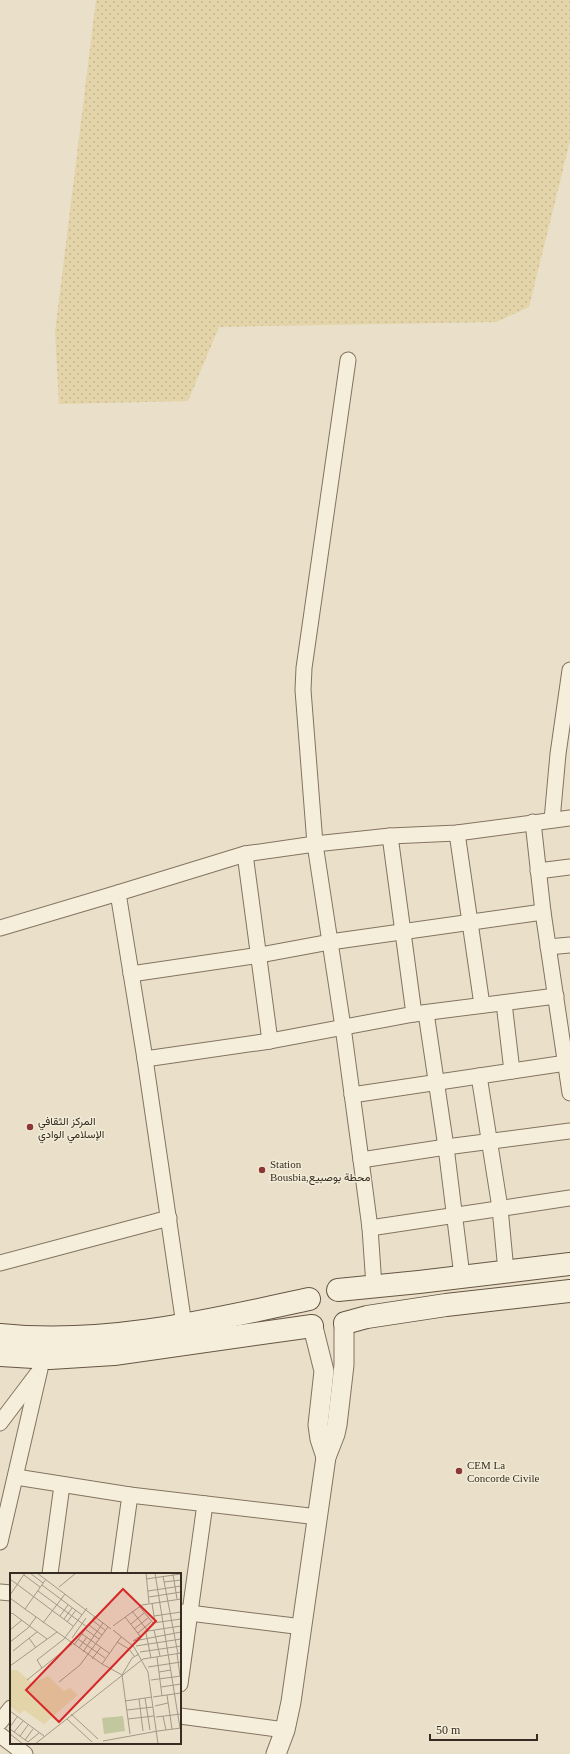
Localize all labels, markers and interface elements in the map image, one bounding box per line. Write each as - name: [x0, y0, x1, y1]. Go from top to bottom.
- place label: المركز الثقافي الإسلامي الوادي: [38, 1115, 104, 1144]
- marker: المركز الثقافي الإسلامي الوادي: [25, 1122, 35, 1132]
- place label: Station Bousbia,محطة بوصبيع: [270, 1158, 371, 1185]
- marker: Station Bousbia,محطة بوصبيع: [257, 1165, 267, 1175]
- place label: CEM La Concorde Civile: [467, 1459, 540, 1484]
- marker: CEM La Concorde Civile: [454, 1466, 464, 1476]
- inset map: [10, 1573, 181, 1744]
- scale bar: [430, 1716, 537, 1742]
- text: 50 m: [436, 1723, 461, 1737]

